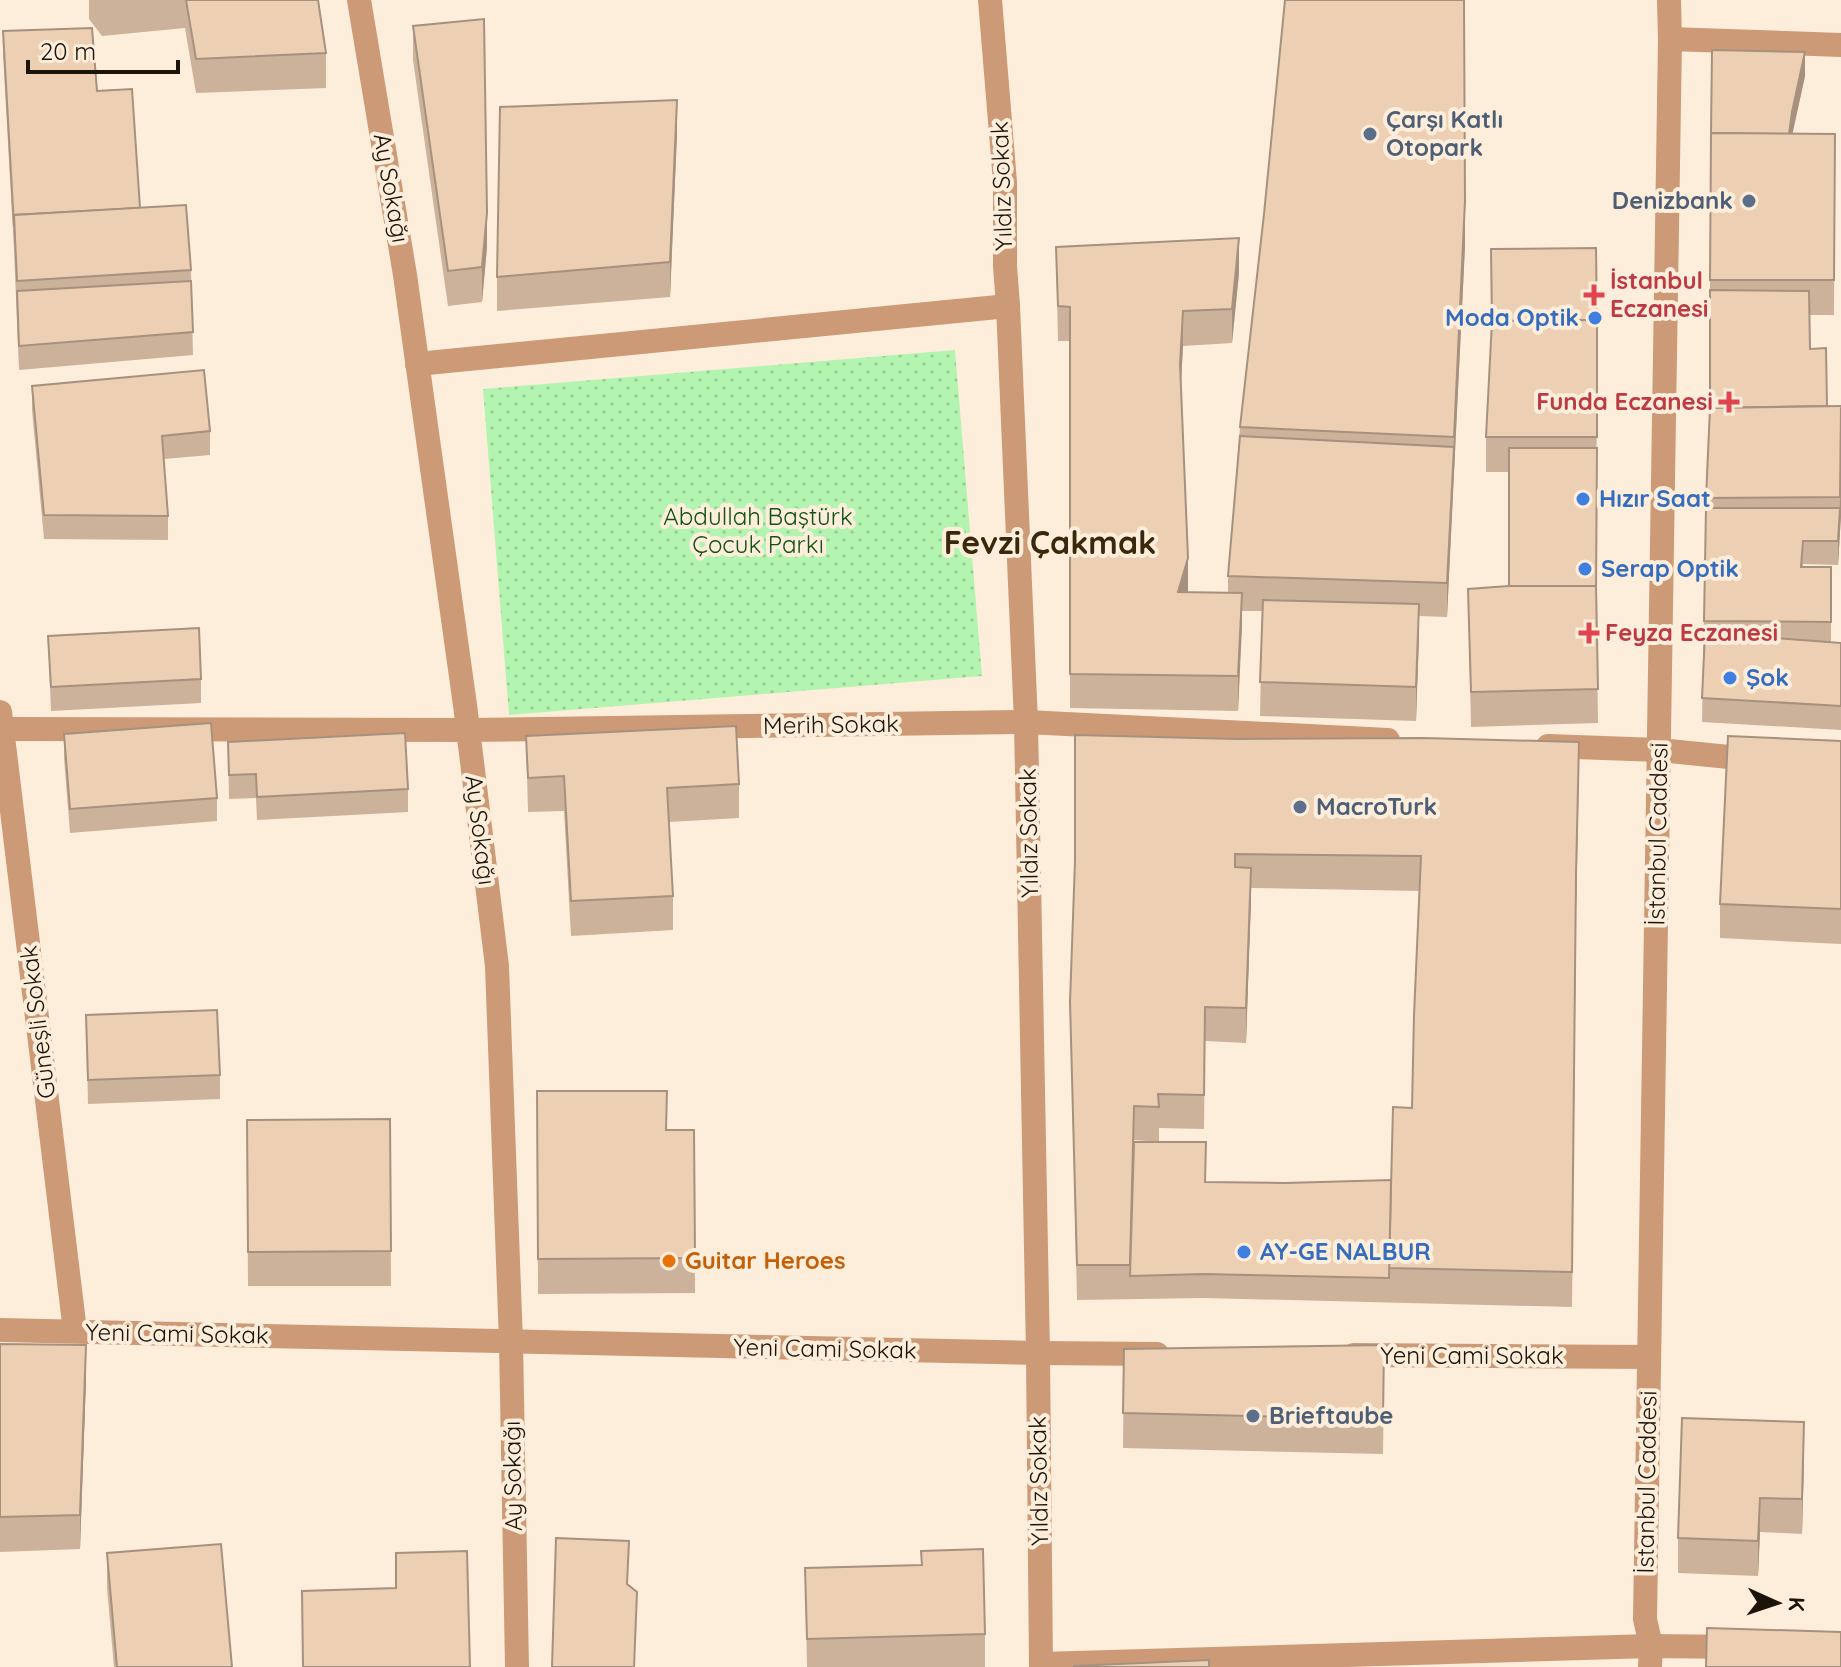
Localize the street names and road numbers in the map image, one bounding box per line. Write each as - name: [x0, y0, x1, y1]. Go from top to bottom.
- street label: Yıldız Sokak: [984, 121, 1018, 251]
- street label: Ay Sokağı: [368, 131, 416, 245]
- street label: Merih Sokak: [763, 708, 899, 740]
- street label: İstanbul Caddesi: [1640, 742, 1674, 926]
- street label: Yıldız Sokak: [1012, 768, 1044, 898]
- street label: Ay Sokağı: [459, 773, 503, 887]
- street label: Güneşli Sokak: [13, 944, 61, 1101]
- street label: Yeni Cami Sokak: [85, 1316, 269, 1350]
- street label: Yeni Cami Sokak: [733, 1331, 917, 1365]
- street label: Yeni Cami Sokak: [1380, 1340, 1564, 1370]
- street label: İstanbul Caddesi: [1629, 1390, 1663, 1574]
- street label: Yıldız Sokak: [1022, 1416, 1054, 1546]
- street label: Ay Sokağı: [496, 1421, 528, 1532]

